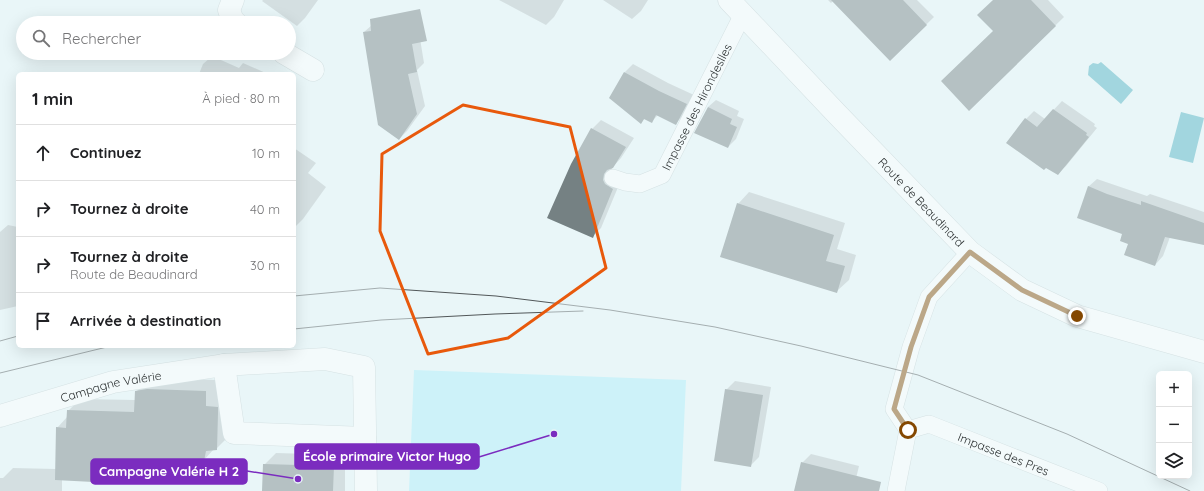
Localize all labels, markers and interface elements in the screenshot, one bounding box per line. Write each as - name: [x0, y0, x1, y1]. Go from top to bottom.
- search box: [16, 16, 296, 60]
- icon: search: [30, 27, 52, 49]
- text: Rechercher: [62, 29, 141, 48]
- street label: Impasse des Hirondeslles: [658, 40, 735, 173]
- text: 1 min: [32, 88, 73, 109]
- text: À pied · 80 m: [202, 90, 280, 106]
- icon: ahead: [32, 142, 54, 164]
- text: Continuez: [70, 143, 141, 162]
- text: 10 m: [252, 145, 280, 161]
- street label: Route de Beaudinard: [875, 154, 968, 249]
- icon: right: [32, 198, 54, 220]
- text: Tournez à droite: [70, 199, 189, 218]
- text: 40 m: [250, 201, 280, 217]
- text: Tournez à droite: [70, 247, 189, 266]
- icon: right: [32, 254, 54, 276]
- text: 30 m: [250, 257, 280, 273]
- text: Route de Beaudinard: [70, 266, 198, 282]
- route end: [1068, 307, 1086, 325]
- icon: arrive: [32, 310, 54, 332]
- text: Arrivée à destination: [70, 311, 222, 330]
- street label: Campagne Valérie: [58, 367, 163, 405]
- map controls: [1156, 371, 1192, 479]
- button: +: [1156, 371, 1192, 407]
- button: −: [1156, 407, 1192, 443]
- route start: [899, 421, 917, 439]
- street label: Impasse des Pres: [956, 429, 1052, 478]
- button: layers: [1156, 443, 1192, 479]
- callout: École primaire Victor Hugo: [295, 444, 479, 469]
- text: École primaire Victor Hugo: [303, 448, 471, 464]
- callout: Campagne Valérie H 2: [91, 459, 247, 484]
- text: Campagne Valérie H 2: [99, 463, 239, 479]

